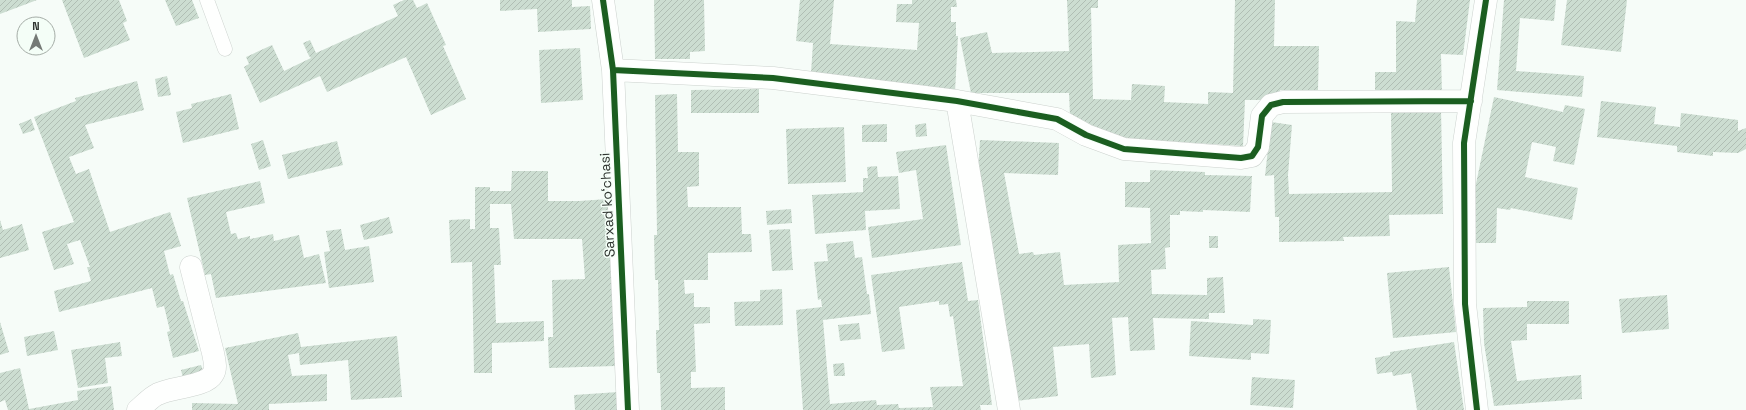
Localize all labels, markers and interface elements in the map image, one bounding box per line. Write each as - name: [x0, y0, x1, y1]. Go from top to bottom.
- north arrow: [16, 16, 56, 56]
- text: N: [32, 19, 40, 33]
- street label: Sarxad koʻchasi: [595, 152, 619, 258]

